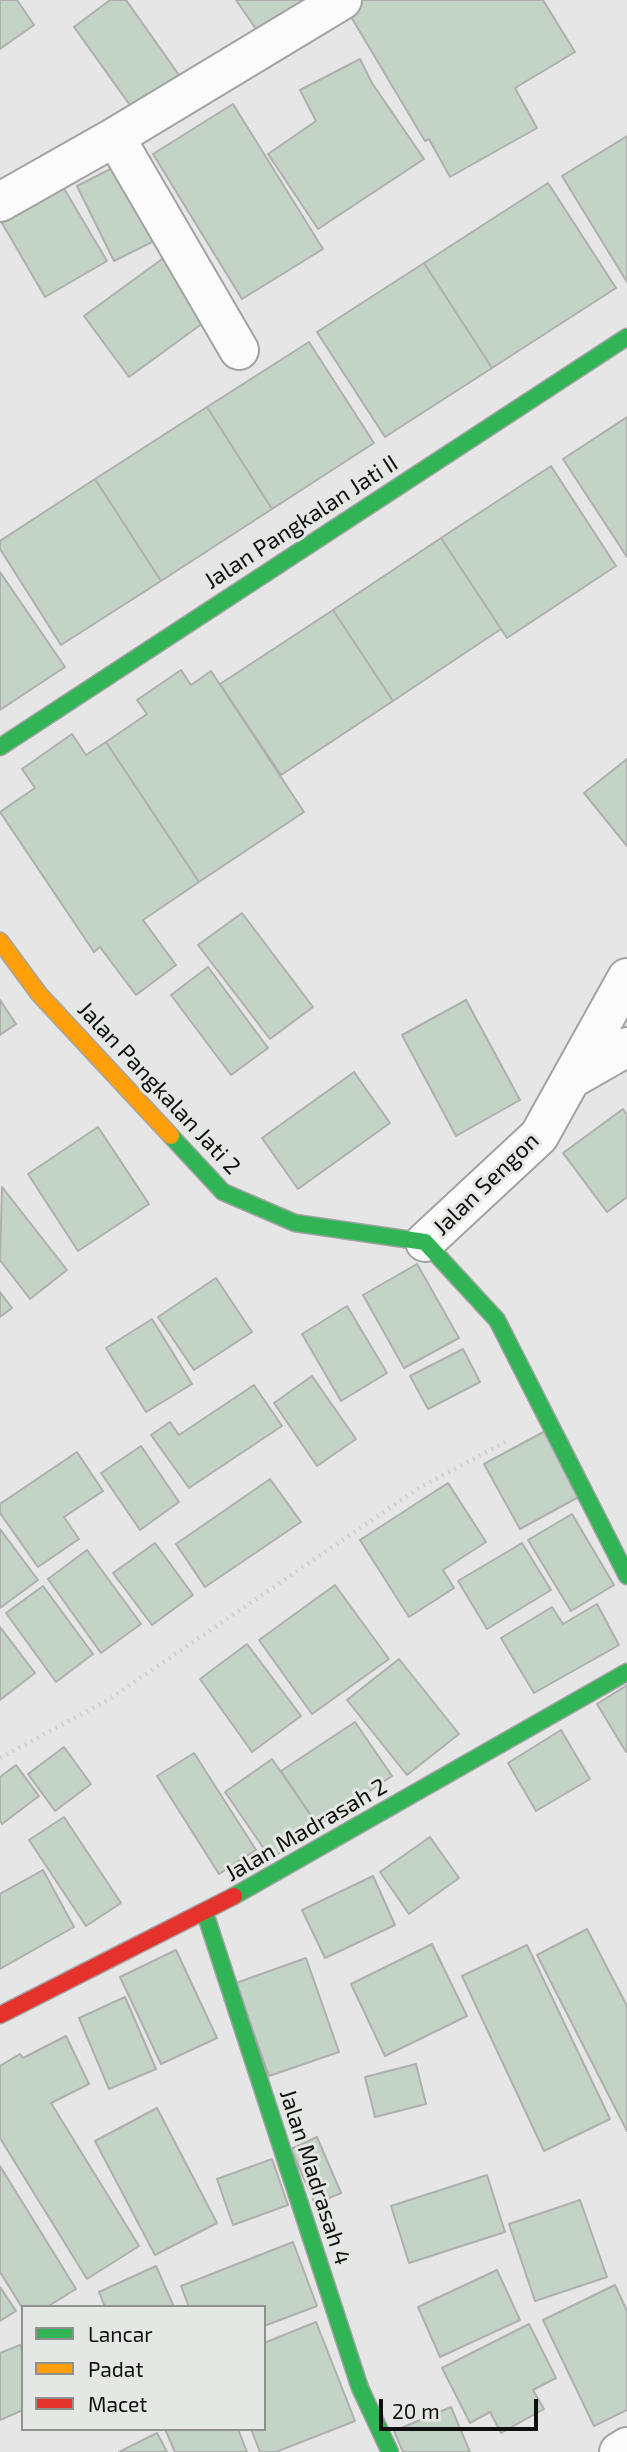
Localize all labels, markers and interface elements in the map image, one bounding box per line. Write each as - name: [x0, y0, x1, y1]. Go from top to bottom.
- street label: Jalan Pangkalan Jati II: [199, 449, 403, 595]
- street label: Jalan Pangkalan Jati 2: [72, 996, 246, 1180]
- street label: Jalan Sengon: [427, 1127, 545, 1241]
- street label: Jalan Madrasah 2: [220, 1773, 392, 1887]
- street label: Jalan Madrasah 4: [274, 2086, 356, 2268]
- legend: [21, 2305, 266, 2431]
- text: Lancar: [88, 2321, 153, 2346]
- text: Padat: [88, 2356, 143, 2381]
- scale bar: [382, 2386, 541, 2430]
- text: Macet: [88, 2391, 147, 2416]
- text: 20 m: [392, 2398, 440, 2423]

